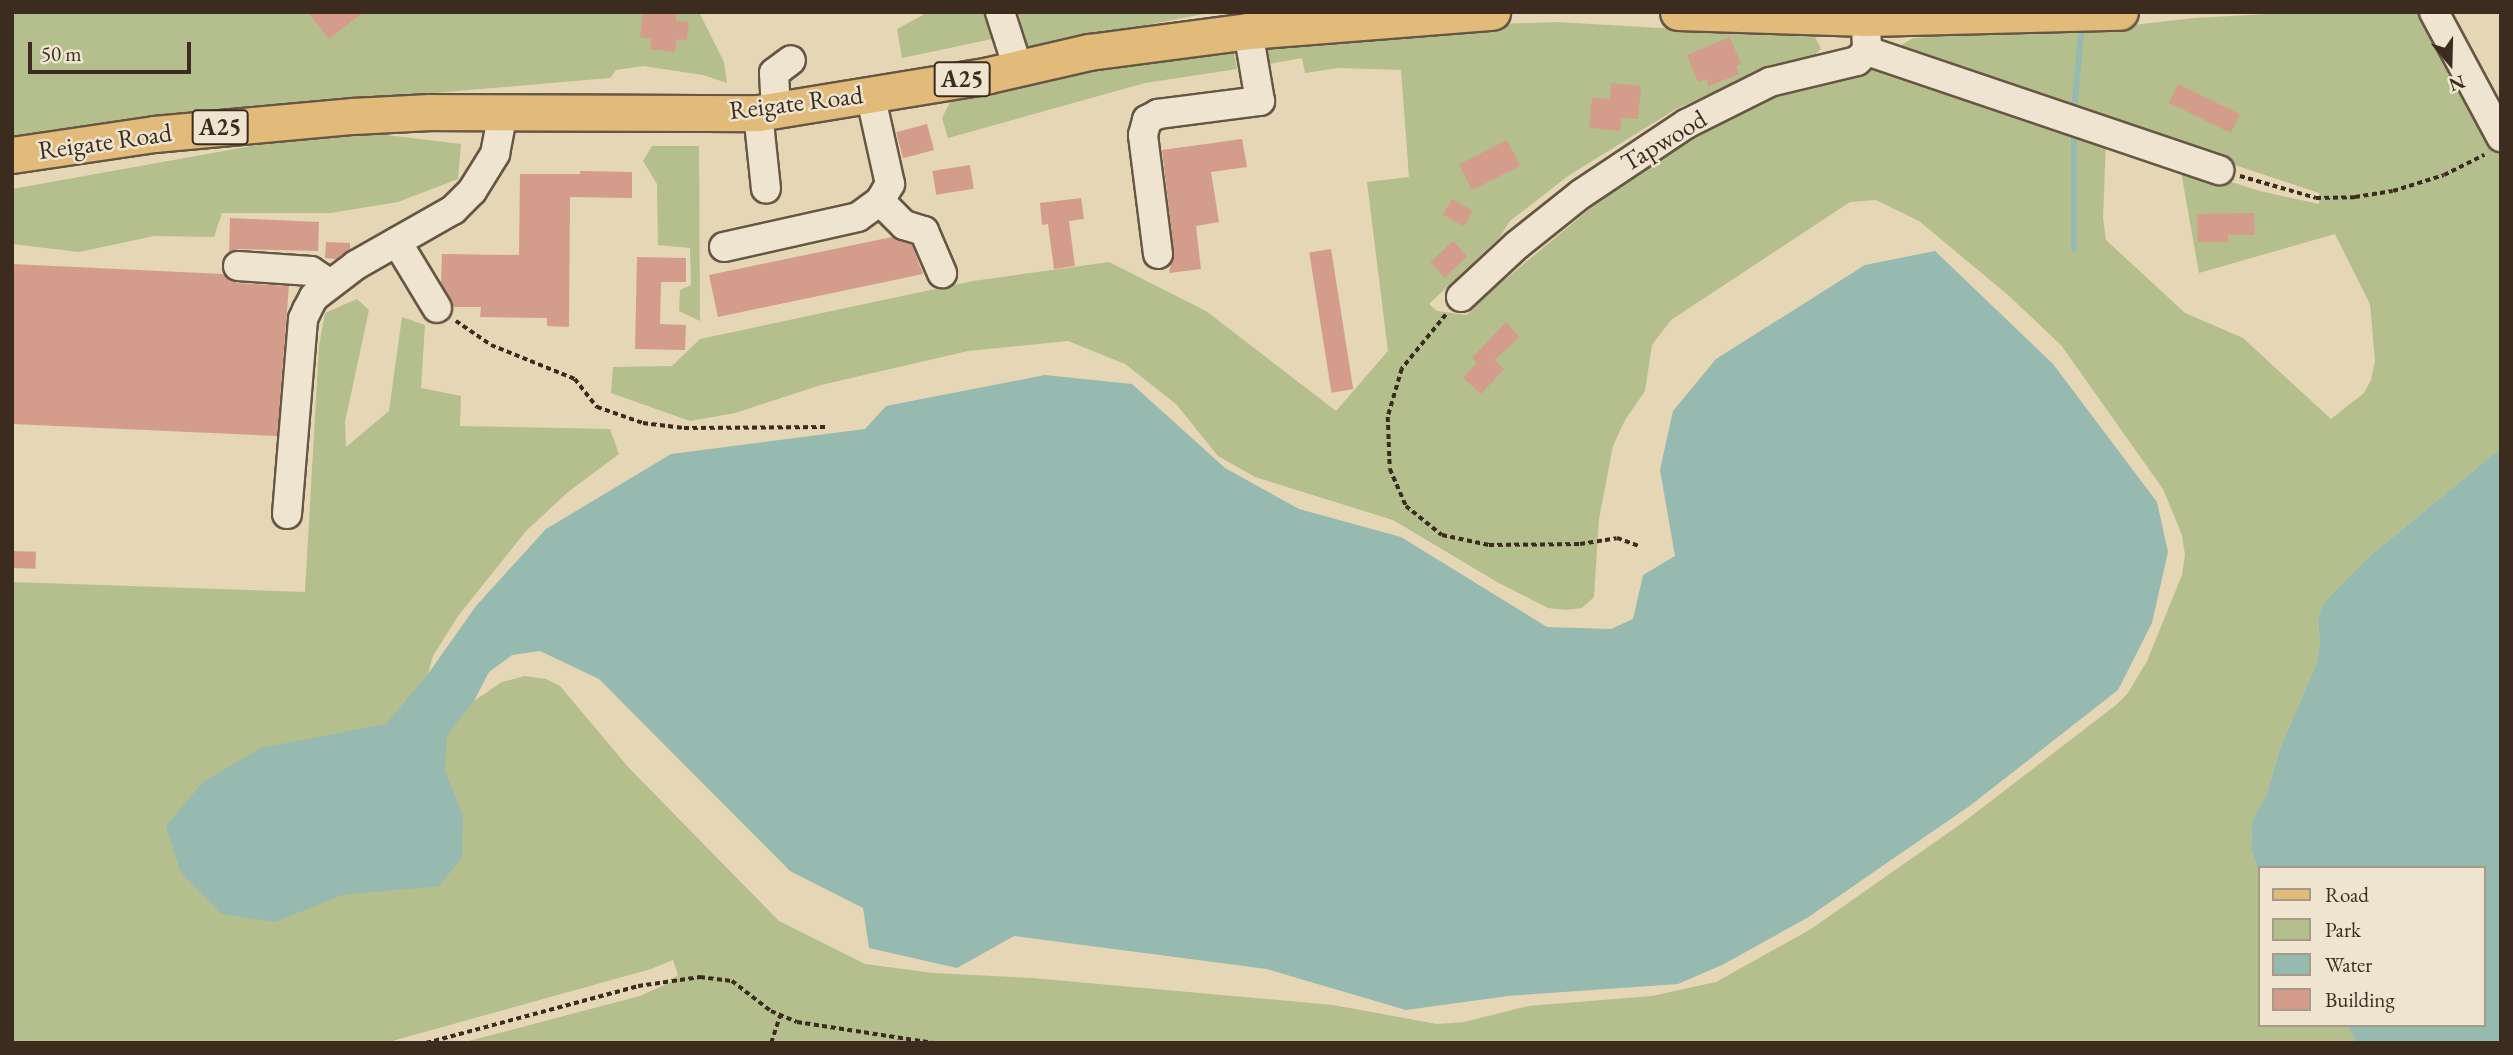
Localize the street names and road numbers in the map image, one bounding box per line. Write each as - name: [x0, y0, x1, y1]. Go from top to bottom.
- road number: A25: [932, 58, 992, 100]
- street label: Reigate Road: [727, 79, 865, 127]
- street label: Tapwood: [1616, 103, 1712, 179]
- road number: A25: [190, 106, 250, 148]
- street label: Reigate Road: [36, 117, 174, 167]

